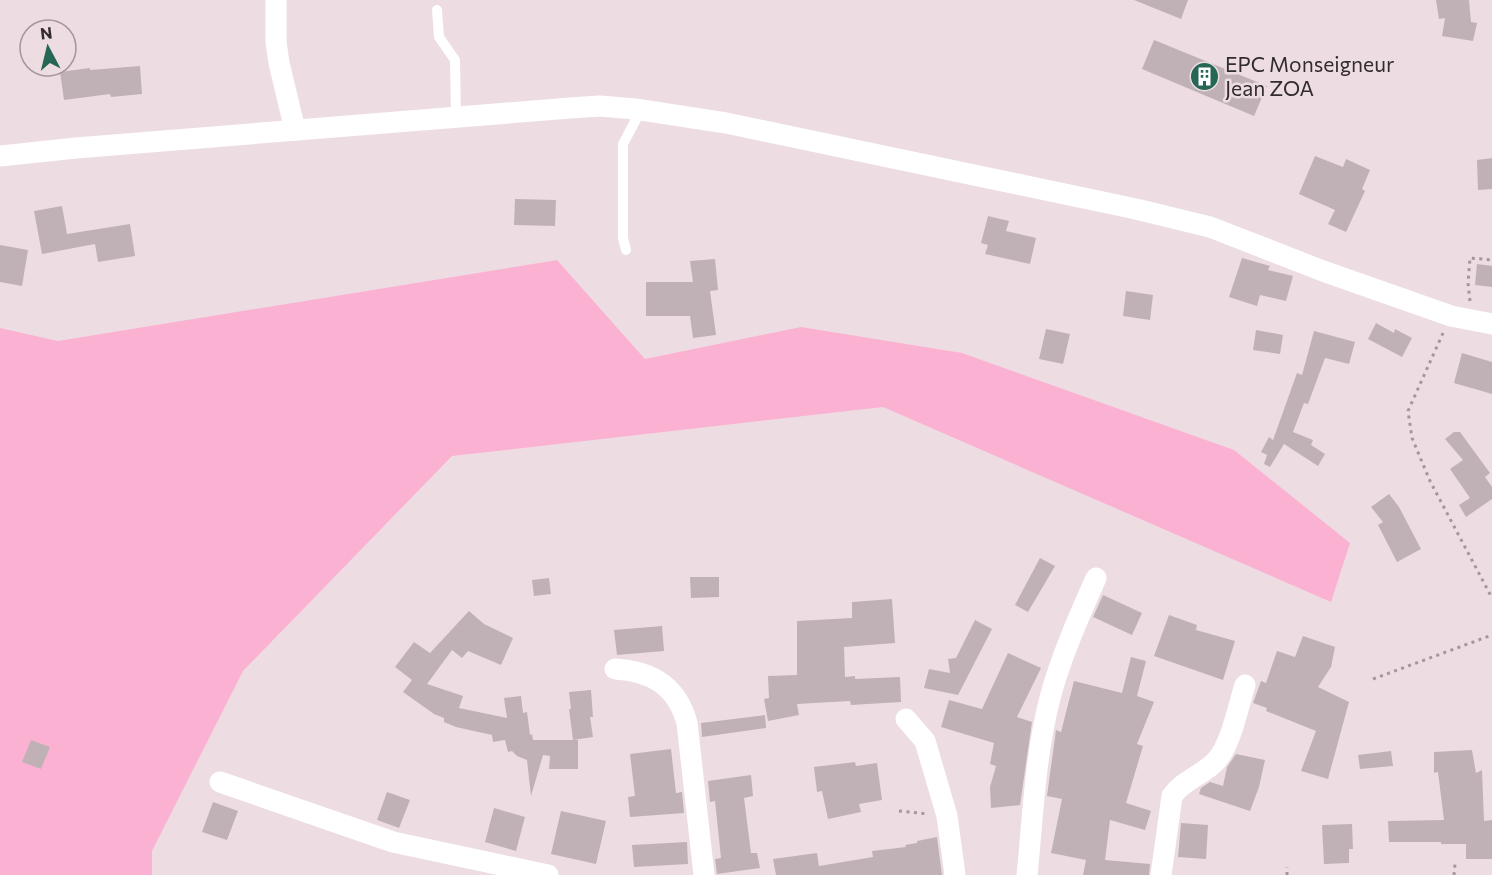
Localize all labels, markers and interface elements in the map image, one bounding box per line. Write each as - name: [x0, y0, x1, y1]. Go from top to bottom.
- north arrow: [18, 18, 78, 78]
- text: N: [39, 22, 53, 43]
- place label: EPC Monseigneur Jean ZOA: [1225, 51, 1394, 100]
- building icon: EPC Monseigneur Jean ZOA: [1188, 61, 1220, 93]

